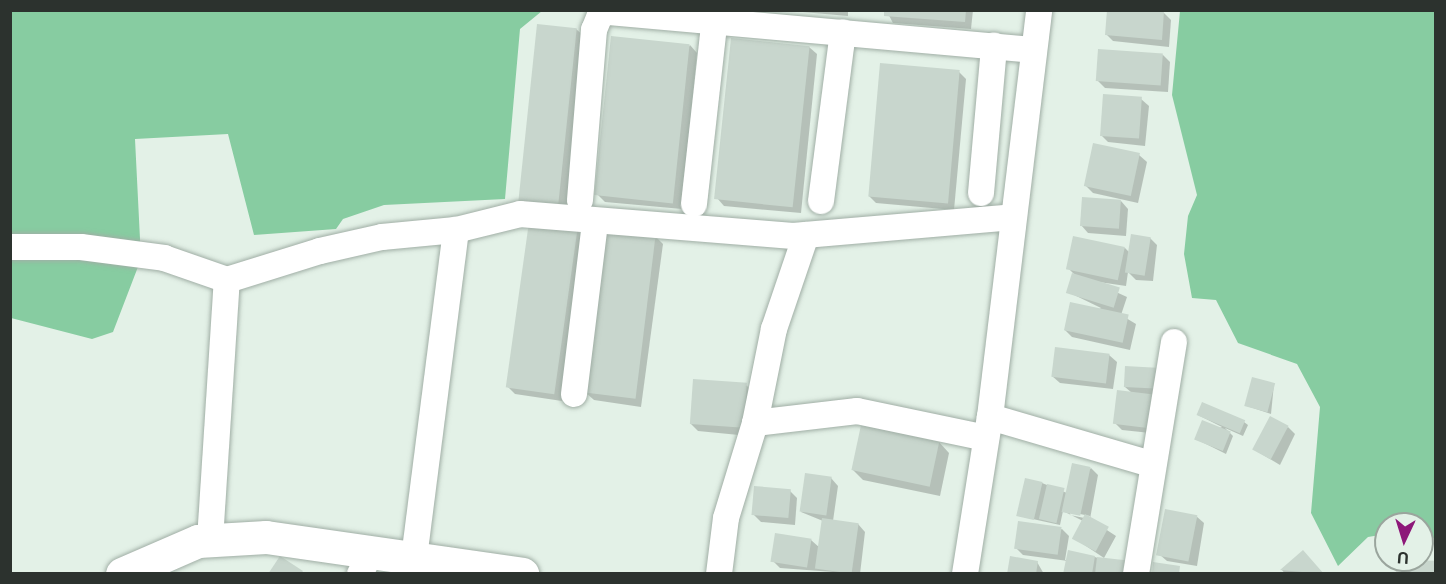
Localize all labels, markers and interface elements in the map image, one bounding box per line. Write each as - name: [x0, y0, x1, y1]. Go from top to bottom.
- north arrow: [1374, 512, 1434, 572]
- text: U: [1396, 548, 1409, 568]

